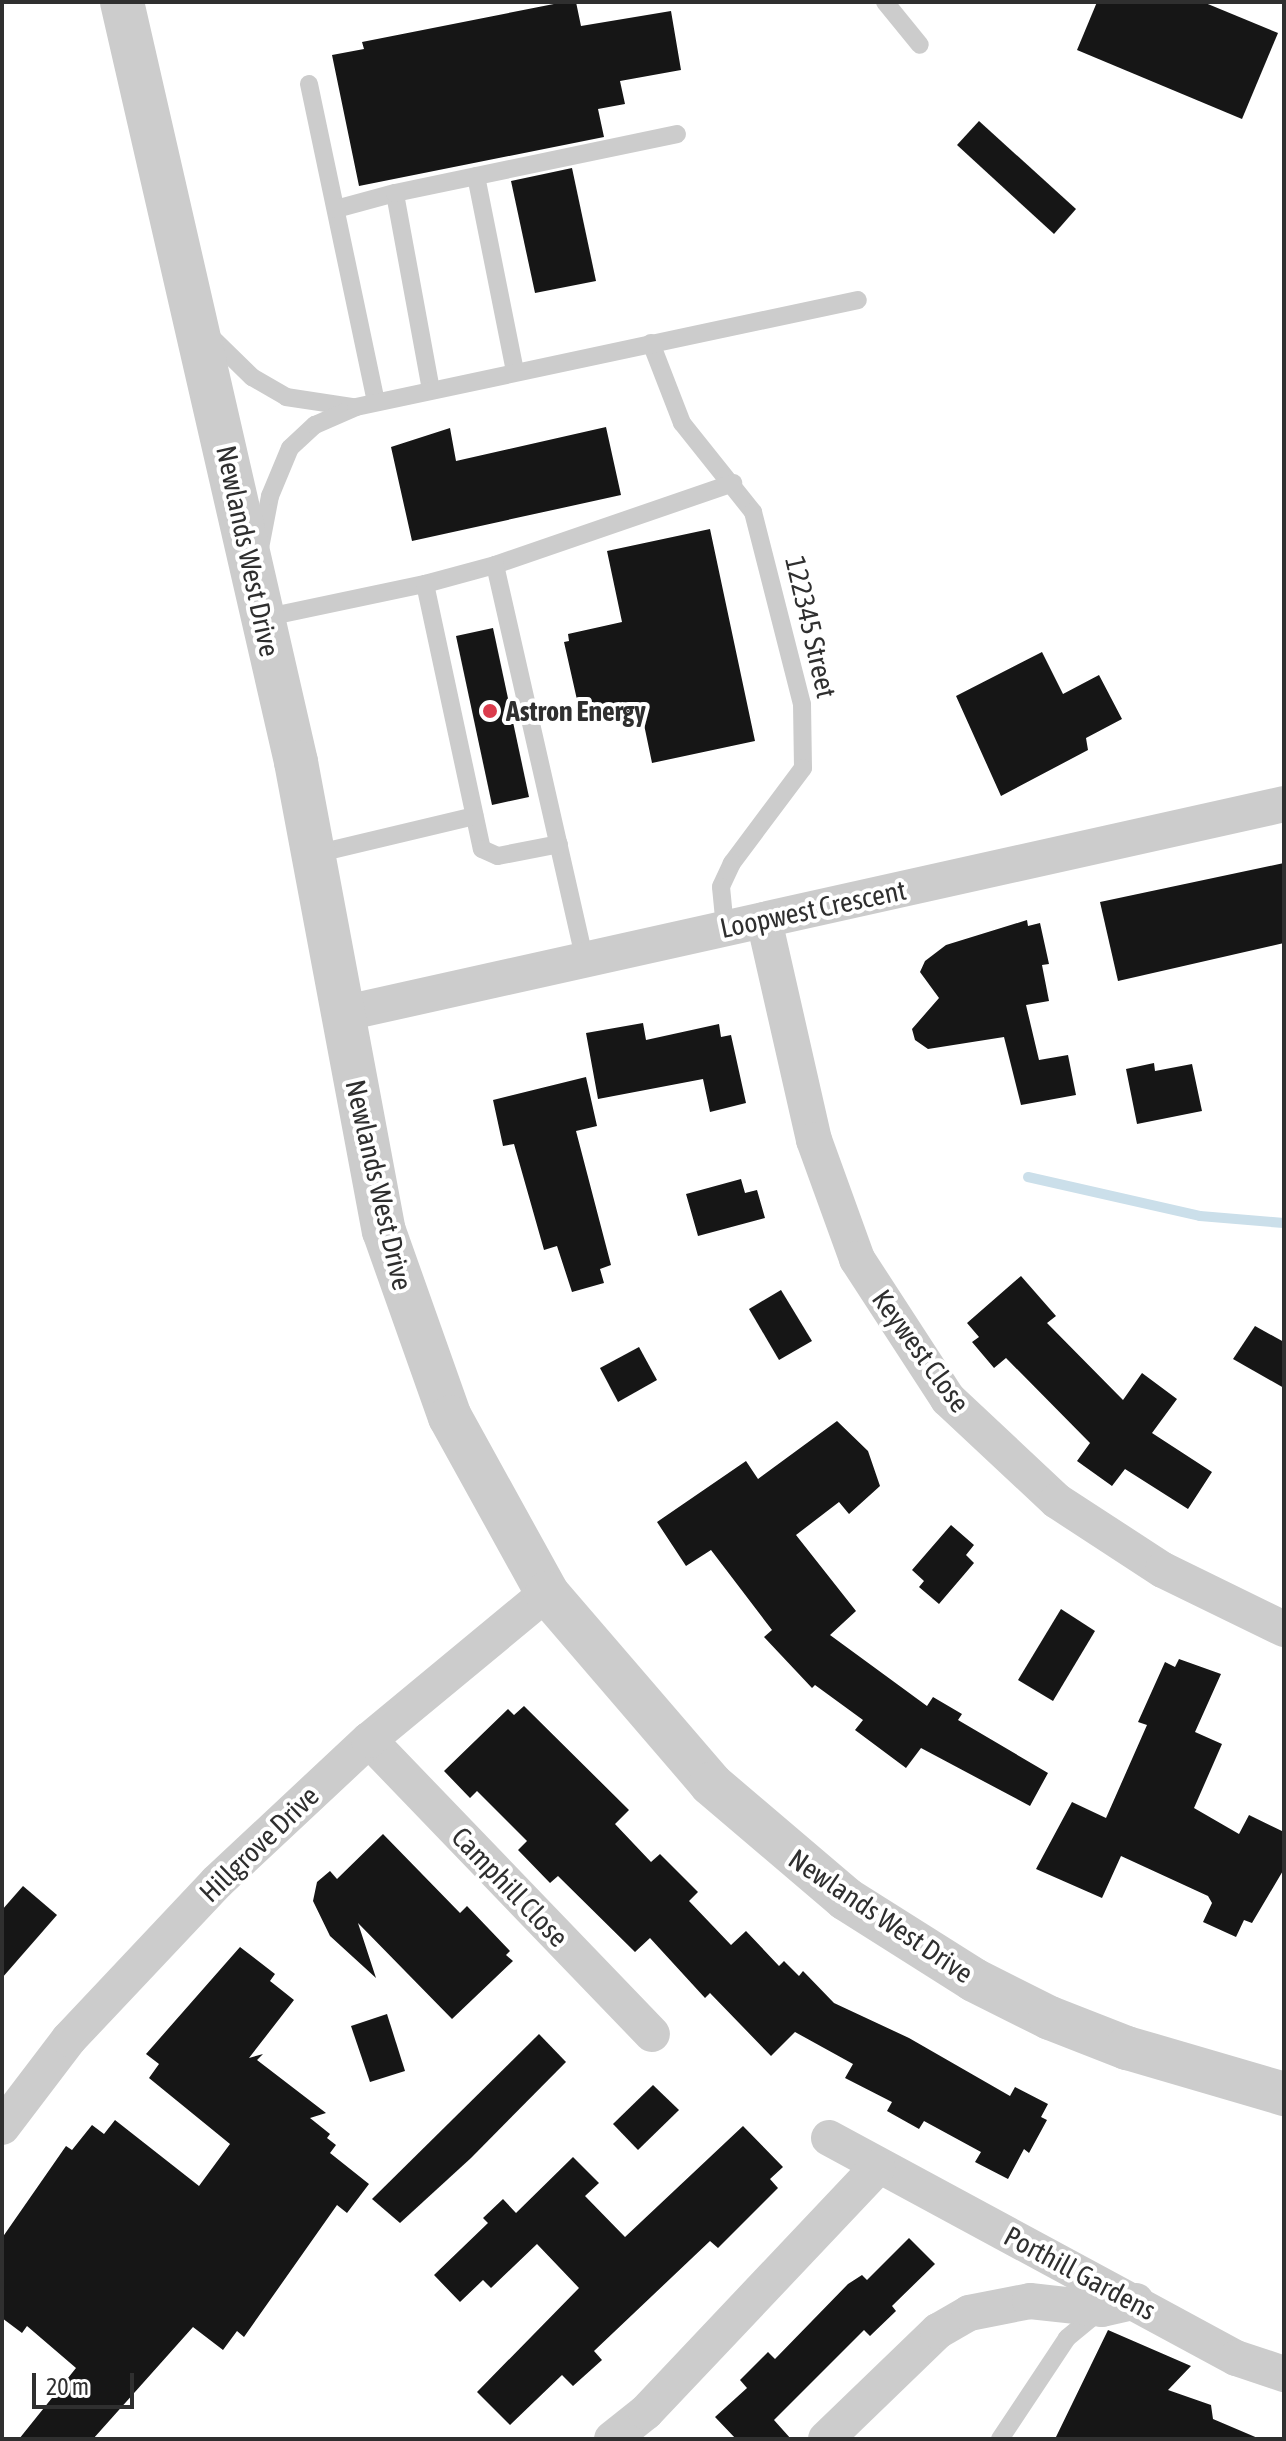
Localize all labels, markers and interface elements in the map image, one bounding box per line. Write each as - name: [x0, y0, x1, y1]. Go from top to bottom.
- street label: Newlands West Drive: [209, 442, 287, 660]
- street label: 122345 Street: [778, 553, 844, 701]
- place label: Astron Energy: [506, 694, 646, 728]
- marker: Astron Energy: [481, 702, 499, 720]
- street label: Loopwest Crescent: [717, 873, 909, 945]
- street label: Newlands West Drive: [338, 1076, 420, 1294]
- street label: Keywest Close: [865, 1283, 977, 1419]
- street label: Hillgrove Drive: [192, 1779, 326, 1909]
- street label: Camphill Close: [445, 1820, 575, 1954]
- street label: Newlands West Drive: [782, 1842, 980, 1990]
- street label: Porthill Gardens: [998, 2219, 1162, 2327]
- scale bar: [36, 2357, 138, 2407]
- text: 20 m: [46, 2373, 89, 2400]

